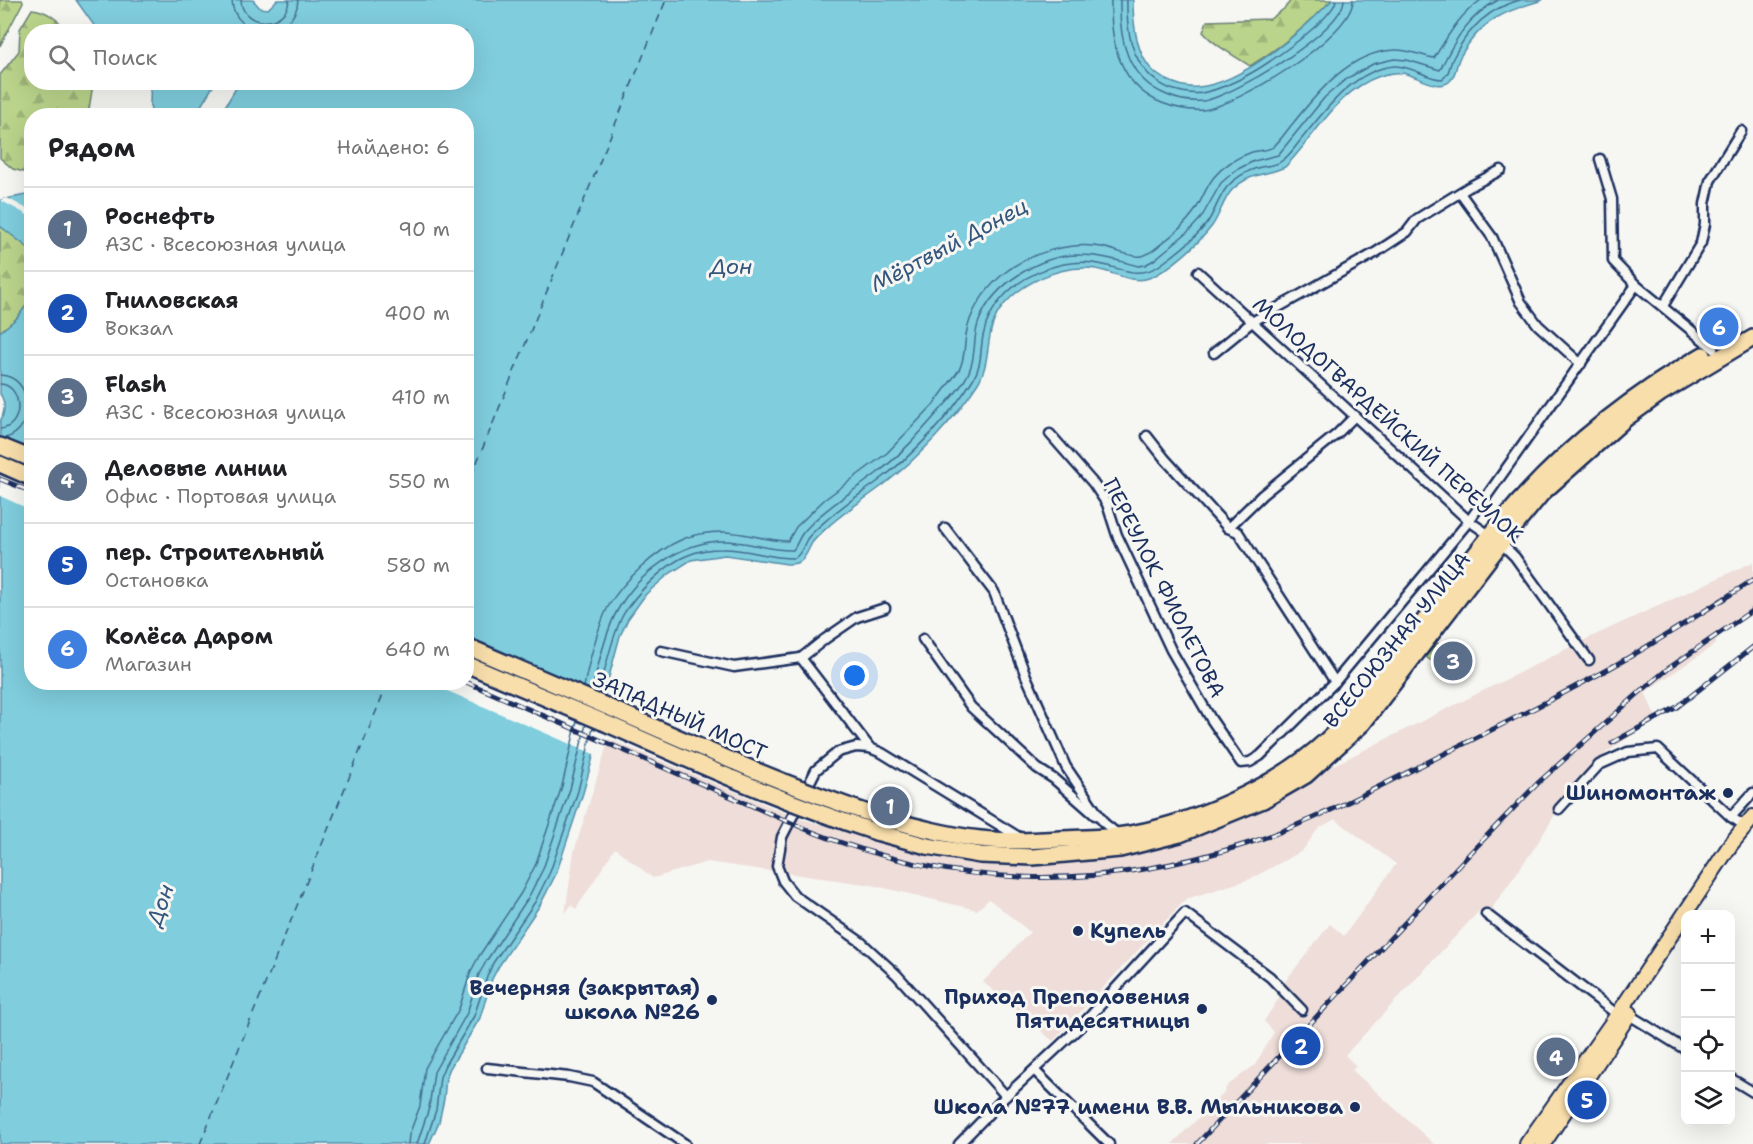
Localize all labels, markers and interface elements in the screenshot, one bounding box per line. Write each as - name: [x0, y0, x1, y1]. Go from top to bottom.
- search box: [24, 24, 474, 90]
- icon: search: [45, 41, 78, 74]
- text: Поиск: [93, 43, 157, 72]
- text: Рядом: [48, 130, 135, 165]
- text: Найдено: 6: [337, 134, 450, 160]
- water label: Мёртвый Донец: [865, 191, 1033, 299]
- text: Роснефть: [105, 202, 215, 231]
- text: 1: [63, 216, 72, 242]
- text: 90 m: [398, 216, 450, 242]
- text: АЗС · Всесоюзная улица: [105, 231, 346, 257]
- water label: Дон: [708, 252, 752, 281]
- text: Гниловская: [105, 286, 239, 315]
- street label: МОЛОДОГВАРДЕЙСКИЙ ПЕРЕУЛОК: [1247, 291, 1530, 550]
- text: 2: [61, 300, 75, 326]
- text: 400 m: [384, 300, 450, 326]
- pin: 6: [1700, 304, 1738, 350]
- text: Вокзал: [105, 315, 173, 341]
- text: Flash: [105, 370, 167, 399]
- text: 3: [61, 384, 75, 410]
- text: 410 m: [391, 384, 450, 410]
- text: АЗС · Всесоюзная улица: [105, 399, 346, 425]
- text: Деловые линии: [105, 454, 287, 483]
- text: 4: [61, 468, 75, 494]
- text: 550 m: [388, 468, 450, 494]
- street label: ПЕРЕУЛОК ФИОЛЕТОВА: [1096, 473, 1232, 703]
- text: Офис · Портовая улица: [105, 483, 336, 509]
- text: пер. Строительный: [105, 538, 324, 567]
- street label: ВСЕСОЮЗНАЯ УЛИЦА: [1317, 546, 1477, 734]
- text: 5: [61, 552, 74, 578]
- text: 580 m: [387, 552, 450, 578]
- text: Остановка: [105, 567, 209, 593]
- text: Колёса Даром: [105, 622, 273, 651]
- text: 6: [61, 636, 75, 662]
- text: 640 m: [385, 636, 450, 662]
- pin: 3: [1434, 638, 1472, 684]
- text: Магазин: [105, 651, 192, 677]
- your location: [840, 661, 869, 690]
- street label: ЗАПАДНЫЙ МОСТ: [589, 665, 772, 767]
- place label: Шиномонтаж: [1566, 779, 1716, 807]
- pin: 1: [870, 784, 910, 828]
- marker: Шиномонтаж: [1721, 786, 1735, 800]
- water label: Дон: [139, 880, 181, 932]
- map controls: [1681, 910, 1735, 1126]
- button: +: [1681, 910, 1735, 964]
- place label: Купель: [1090, 917, 1166, 945]
- marker: Купель: [1071, 924, 1085, 938]
- button: −: [1681, 964, 1735, 1018]
- place label: Вечерняя (закрытая) школа №26: [469, 974, 700, 1026]
- place label: Приход Преполовения Пятидесятницы: [944, 983, 1190, 1035]
- marker: Вечерняя (закрытая) школа №26: [705, 993, 719, 1007]
- marker: Приход Преполовения Пятидесятницы: [1195, 1002, 1209, 1016]
- button: locate: [1681, 1018, 1735, 1072]
- pin: 2: [1282, 1024, 1320, 1068]
- pin: 4: [1536, 1034, 1576, 1080]
- button: layers: [1681, 1072, 1735, 1126]
- pin: 5: [1568, 1078, 1606, 1122]
- place label: Школа №77 имени В.В. Мыльникова: [934, 1093, 1344, 1121]
- marker: Школа №77 имени В.В. Мыльникова: [1348, 1100, 1362, 1114]

